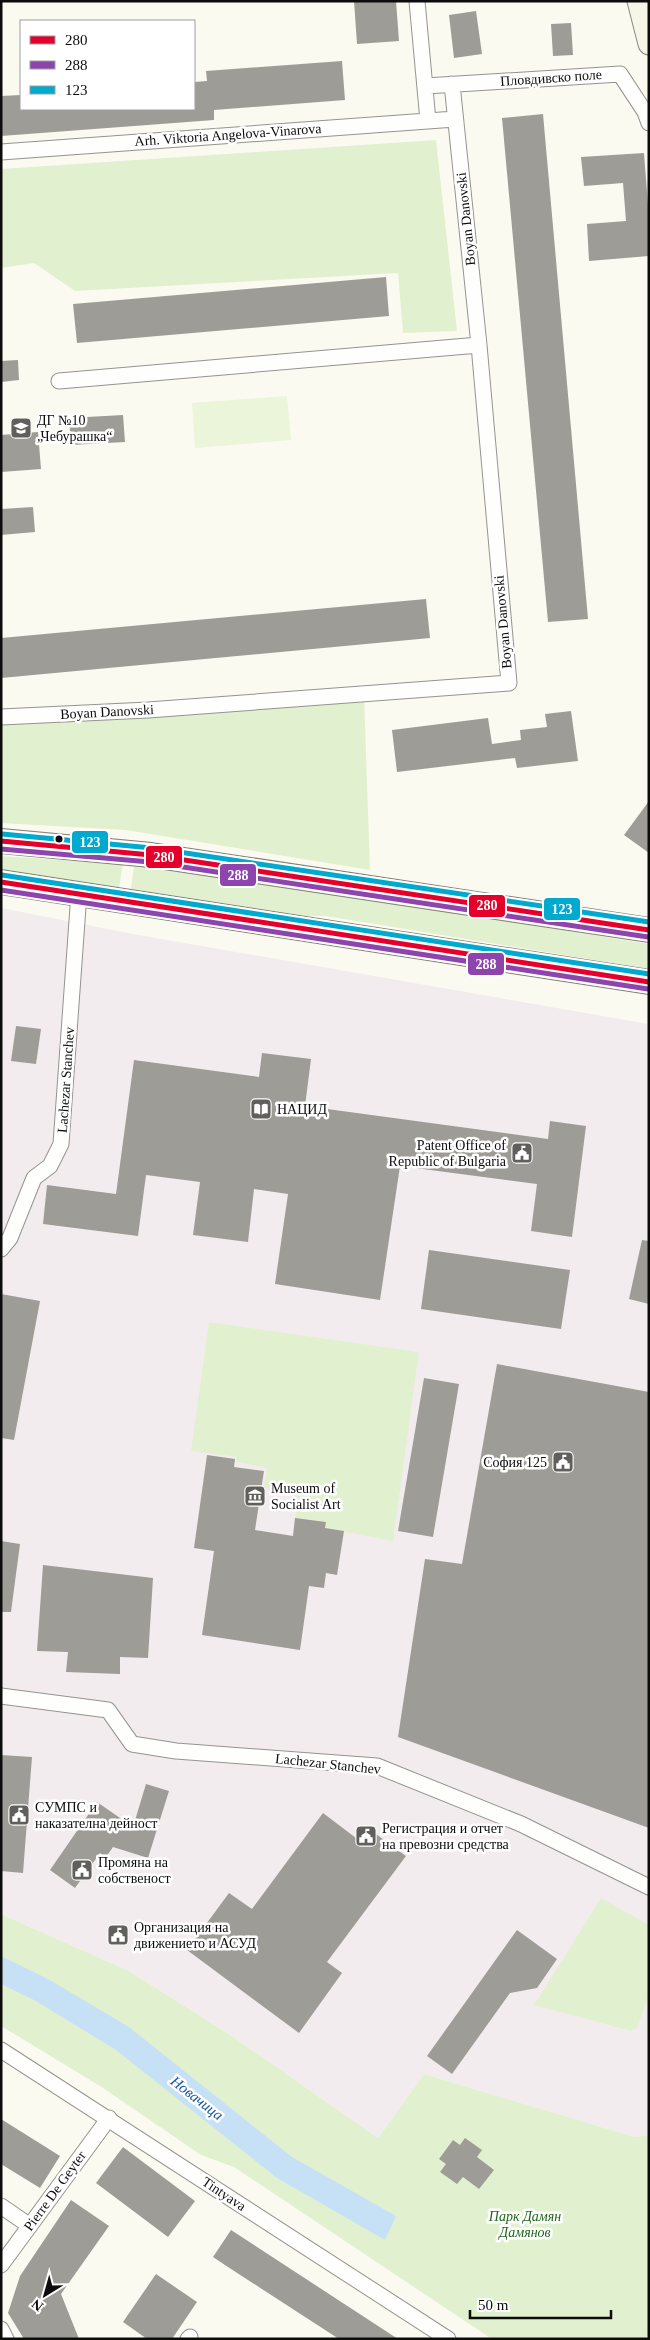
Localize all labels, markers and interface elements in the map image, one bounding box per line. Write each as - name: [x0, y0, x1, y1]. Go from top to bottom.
- legend: [20, 20, 195, 110]
- text: 280: [65, 32, 88, 48]
- text: 288: [65, 57, 88, 73]
- street label: Пловдивско поле: [500, 67, 602, 89]
- text: 123: [65, 82, 88, 98]
- street label: Arh. Viktoria Angelova-Vinarova: [134, 121, 323, 149]
- street label: Boyan Danovski: [454, 172, 478, 266]
- place label: ДГ №10 „Чебурашка“: [37, 413, 113, 444]
- school or university icon: ДГ №10 „Чебурашка“: [9, 416, 33, 440]
- street label: Boyan Danovski: [491, 575, 515, 669]
- street label: Boyan Danovski: [60, 702, 154, 722]
- line badge: 123: [71, 830, 109, 854]
- unlabelled marker: [54, 834, 64, 844]
- text: 123: [80, 835, 101, 850]
- line badge: 280: [145, 845, 183, 869]
- text: 280: [154, 850, 175, 865]
- line badge: 288: [219, 863, 257, 887]
- text: 288: [228, 868, 249, 883]
- line badge: 280: [468, 894, 506, 918]
- line badge: 123: [543, 897, 581, 921]
- text: 280: [477, 898, 498, 913]
- text: 123: [552, 902, 573, 917]
- line badge: 288: [467, 952, 505, 976]
- text: 288: [476, 957, 497, 972]
- street label: Lachezar Stanchev: [55, 1027, 77, 1133]
- library icon: НАЦИД: [249, 1097, 273, 1121]
- place label: НАЦИД: [277, 1102, 327, 1117]
- place label: Patent Office of Republic of Bulgaria: [389, 1138, 507, 1169]
- public building icon: Patent Office of Republic of Bulgaria: [510, 1141, 534, 1165]
- public building icon: София 125: [551, 1450, 575, 1474]
- place label: София 125: [483, 1455, 547, 1470]
- place label: Museum of Socialist Art: [271, 1481, 341, 1512]
- museum icon: Museum of Socialist Art: [243, 1484, 267, 1508]
- street label: Lachezar Stanchev: [274, 1751, 382, 1777]
- place label: СУМПС и наказателна дейност: [35, 1800, 157, 1831]
- public building icon: СУМПС и наказателна дейност: [7, 1803, 31, 1827]
- place label: Регистрация и отчет на превозни средства: [382, 1821, 510, 1852]
- public building icon: Регистрация и отчет на превозни средства: [354, 1824, 378, 1848]
- place label: Промяна на собственост: [98, 1855, 171, 1886]
- public building icon: Промяна на собственост: [70, 1858, 94, 1882]
- place label: Организация на движението и АСУД: [134, 1920, 257, 1951]
- public building icon: Организация на движението и АСУД: [106, 1923, 130, 1947]
- water label: Новачица: [167, 2072, 226, 2123]
- street label: Pierre De Geyter: [21, 2148, 89, 2234]
- street label: Tintyava: [199, 2174, 249, 2214]
- park label: Парк Дамян Дамянов: [488, 2209, 561, 2240]
- north arrow: [20, 2270, 70, 2320]
- scale bar: [470, 2288, 611, 2320]
- text: N: [29, 2296, 46, 2314]
- text: 50 m: [478, 2297, 509, 2313]

